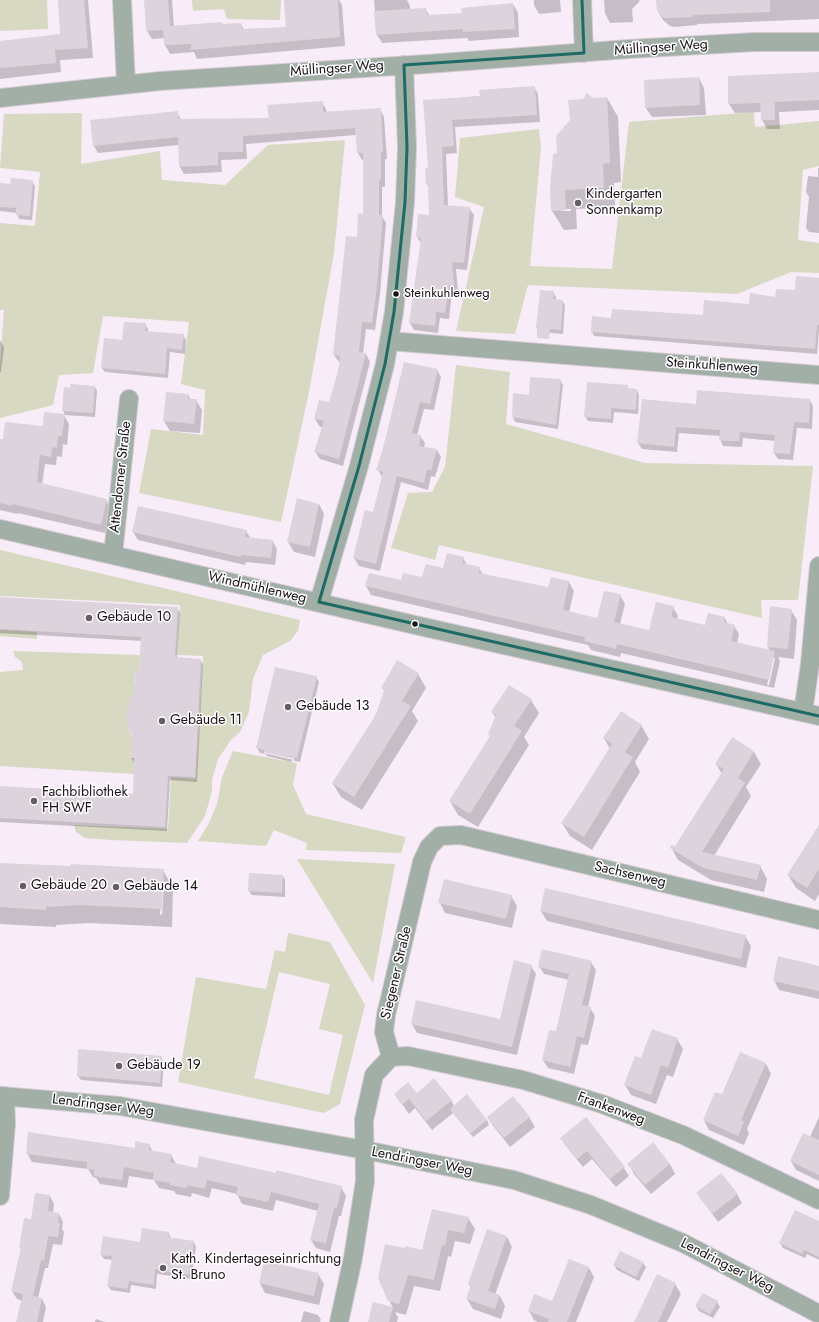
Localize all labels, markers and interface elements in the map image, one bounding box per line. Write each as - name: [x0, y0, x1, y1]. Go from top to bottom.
- street label: Müllingser Weg: [614, 36, 708, 60]
- street label: Müllingser Weg: [290, 57, 384, 81]
- place label: Kindergarten Sonnenkamp: [586, 187, 662, 220]
- marker: Kindergarten Sonnenkamp: [573, 198, 583, 208]
- place label: Steinkuhlenweg: [404, 286, 490, 302]
- marker: Steinkuhlenweg: [391, 289, 401, 299]
- street label: Steinkuhlenweg: [665, 354, 759, 378]
- street label: Attendorner Straße: [107, 420, 135, 534]
- street label: Windmühlenweg: [206, 568, 308, 608]
- place label: Gebäude 10: [97, 610, 171, 626]
- marker: Gebäude 10: [84, 613, 94, 623]
- unlabelled marker: [410, 619, 420, 629]
- place label: Gebäude 13: [296, 699, 370, 715]
- marker: Gebäude 13: [283, 702, 293, 712]
- place label: Gebäude 11: [170, 713, 242, 729]
- marker: Gebäude 11: [157, 716, 167, 726]
- place label: Fachbibliothek FH SWF: [42, 785, 128, 818]
- marker: Fachbibliothek FH SWF: [29, 796, 39, 806]
- street label: Sachsenweg: [593, 859, 667, 891]
- place label: Gebäude 20: [31, 878, 107, 894]
- place label: Gebäude 14: [124, 879, 198, 895]
- marker: Gebäude 20: [18, 881, 28, 891]
- marker: Gebäude 14: [111, 882, 121, 892]
- street label: Siegener Straße: [378, 925, 416, 1021]
- place label: Gebäude 19: [127, 1058, 201, 1074]
- marker: Gebäude 19: [114, 1061, 124, 1071]
- street label: Frankenweg: [575, 1089, 647, 1129]
- street label: Lendringser Weg: [51, 1091, 155, 1121]
- street label: Lendringser Weg: [370, 1144, 474, 1180]
- street label: Lendringser Weg: [678, 1235, 776, 1297]
- place label: Kath. Kindertageseinrichtung St. Bruno: [171, 1252, 341, 1284]
- marker: Kath. Kindertageseinrichtung St. Bruno: [158, 1263, 168, 1273]

